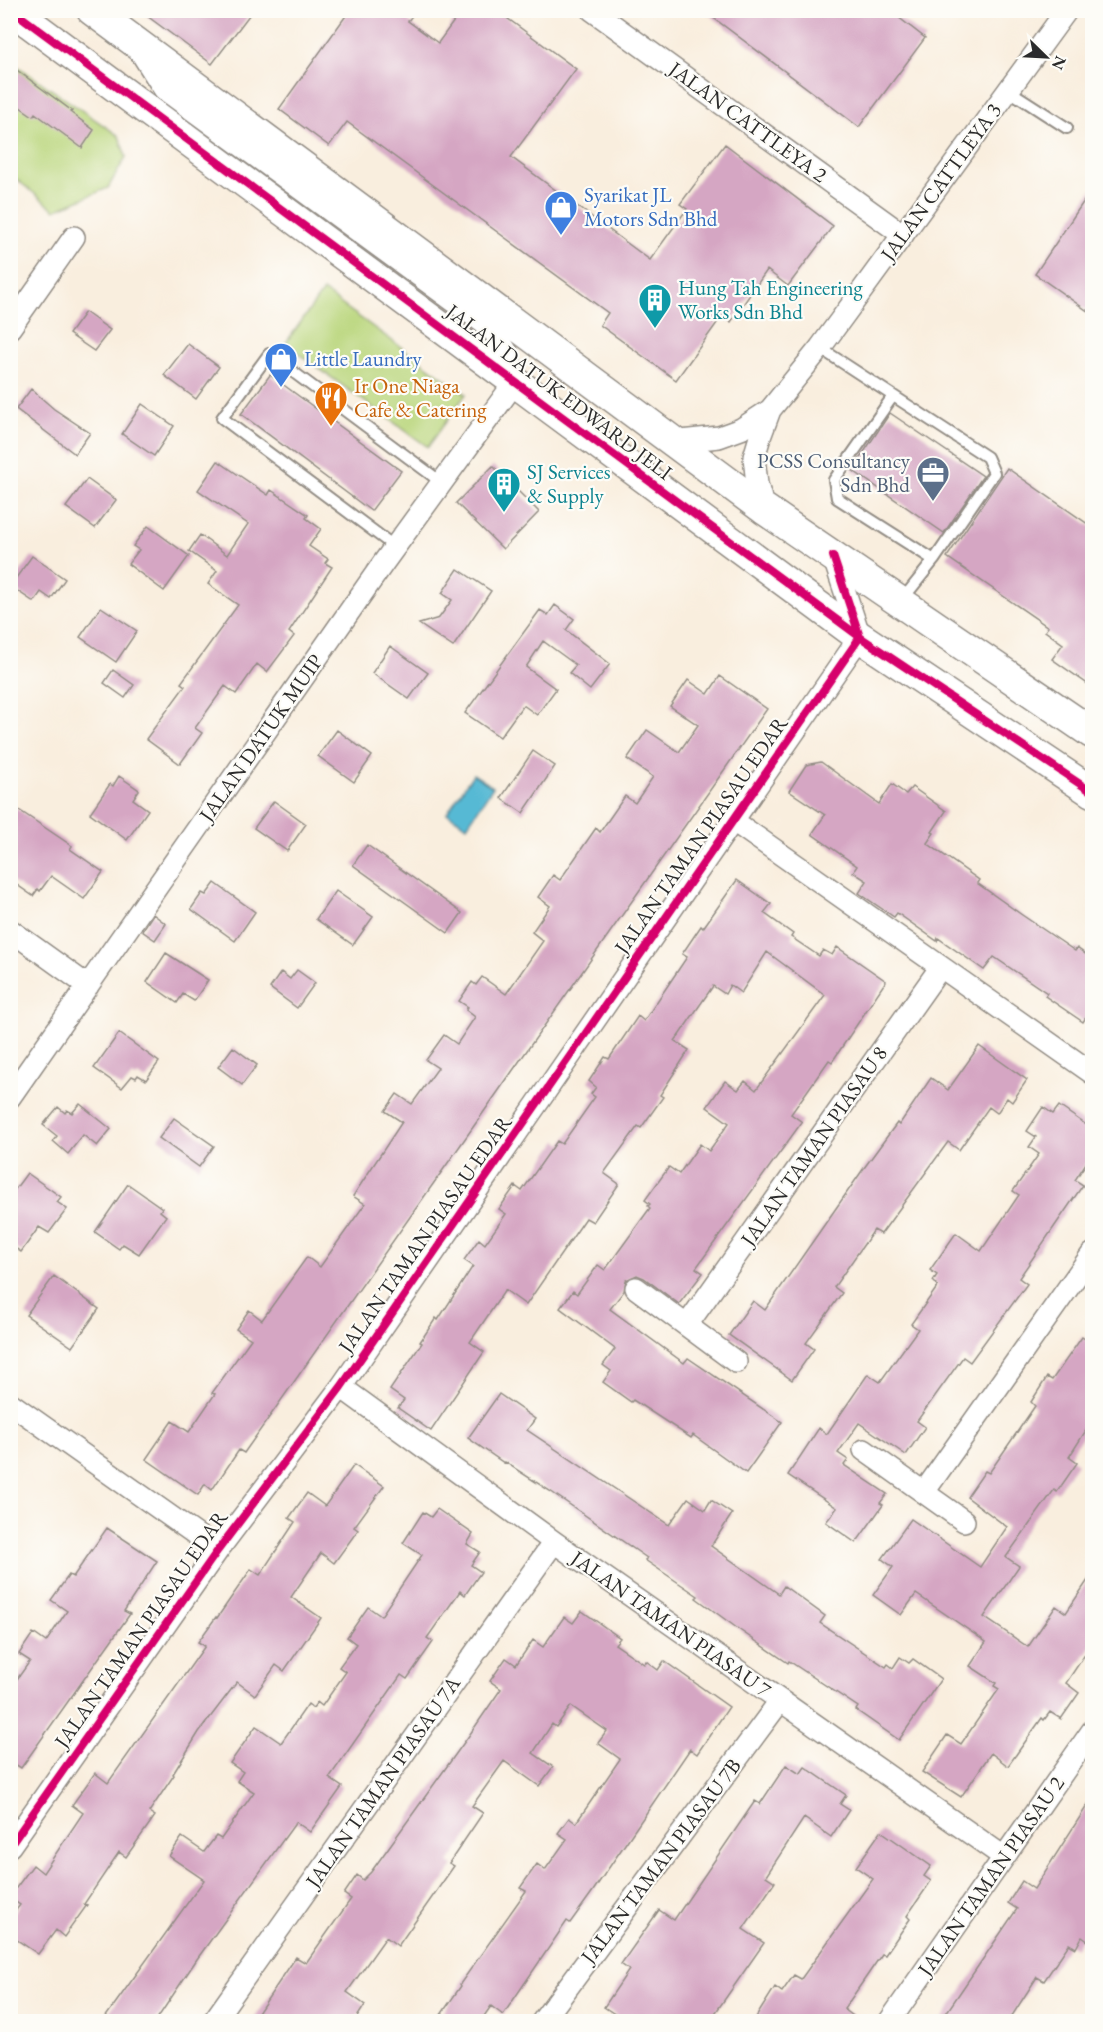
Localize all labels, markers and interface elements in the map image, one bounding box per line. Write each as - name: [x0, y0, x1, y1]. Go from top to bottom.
- north arrow: [1016, 27, 1076, 87]
- text: N: [1047, 53, 1071, 73]
- street label: JALAN CATTLEYA 2: [662, 54, 833, 188]
- street label: JALAN CATTLEYA 3: [873, 97, 1007, 268]
- place label: Syarikat JL Motors Sdn Bhd: [584, 181, 718, 232]
- shop icon: Syarikat JL Motors Sdn Bhd: [543, 189, 579, 236]
- place label: Hung Tah Engineering Works Sdn Bhd: [678, 274, 863, 325]
- building icon: Hung Tah Engineering Works Sdn Bhd: [637, 282, 673, 329]
- street label: JALAN DATUK EDWARD JELI: [439, 296, 678, 486]
- shop icon: Little Laundry: [263, 341, 299, 388]
- place label: Little Laundry: [304, 345, 422, 372]
- place label: Ir One Niaga Cafe & Catering: [354, 372, 487, 423]
- restaurant icon: Ir One Niaga Cafe & Catering: [313, 380, 349, 427]
- place label: PCSS Consultancy Sdn Bhd: [757, 447, 911, 498]
- office icon: PCSS Consultancy Sdn Bhd: [915, 455, 951, 502]
- place label: SJ Services & Supply: [527, 458, 611, 509]
- building icon: SJ Services & Supply: [486, 466, 522, 513]
- street label: JALAN DATUK MUIP: [192, 648, 329, 828]
- street label: JALAN TAMAN PIASAU EDAR: [607, 710, 794, 961]
- street label: JALAN TAMAN PIASAU 8: [733, 1041, 893, 1252]
- street label: JALAN TAMAN PIASAU EDAR: [331, 1109, 518, 1360]
- street label: JALAN TAMAN PIASAU EDAR: [47, 1504, 234, 1755]
- street label: JALAN TAMAN PIASAU 7: [565, 1543, 777, 1703]
- street label: JALAN TAMAN PIASAU 7A: [298, 1670, 466, 1894]
- street label: JALAN TAMAN PIASAU 7B: [573, 1753, 747, 1970]
- street label: JALAN TAMAN PIASAU 2: [910, 1771, 1070, 1982]

